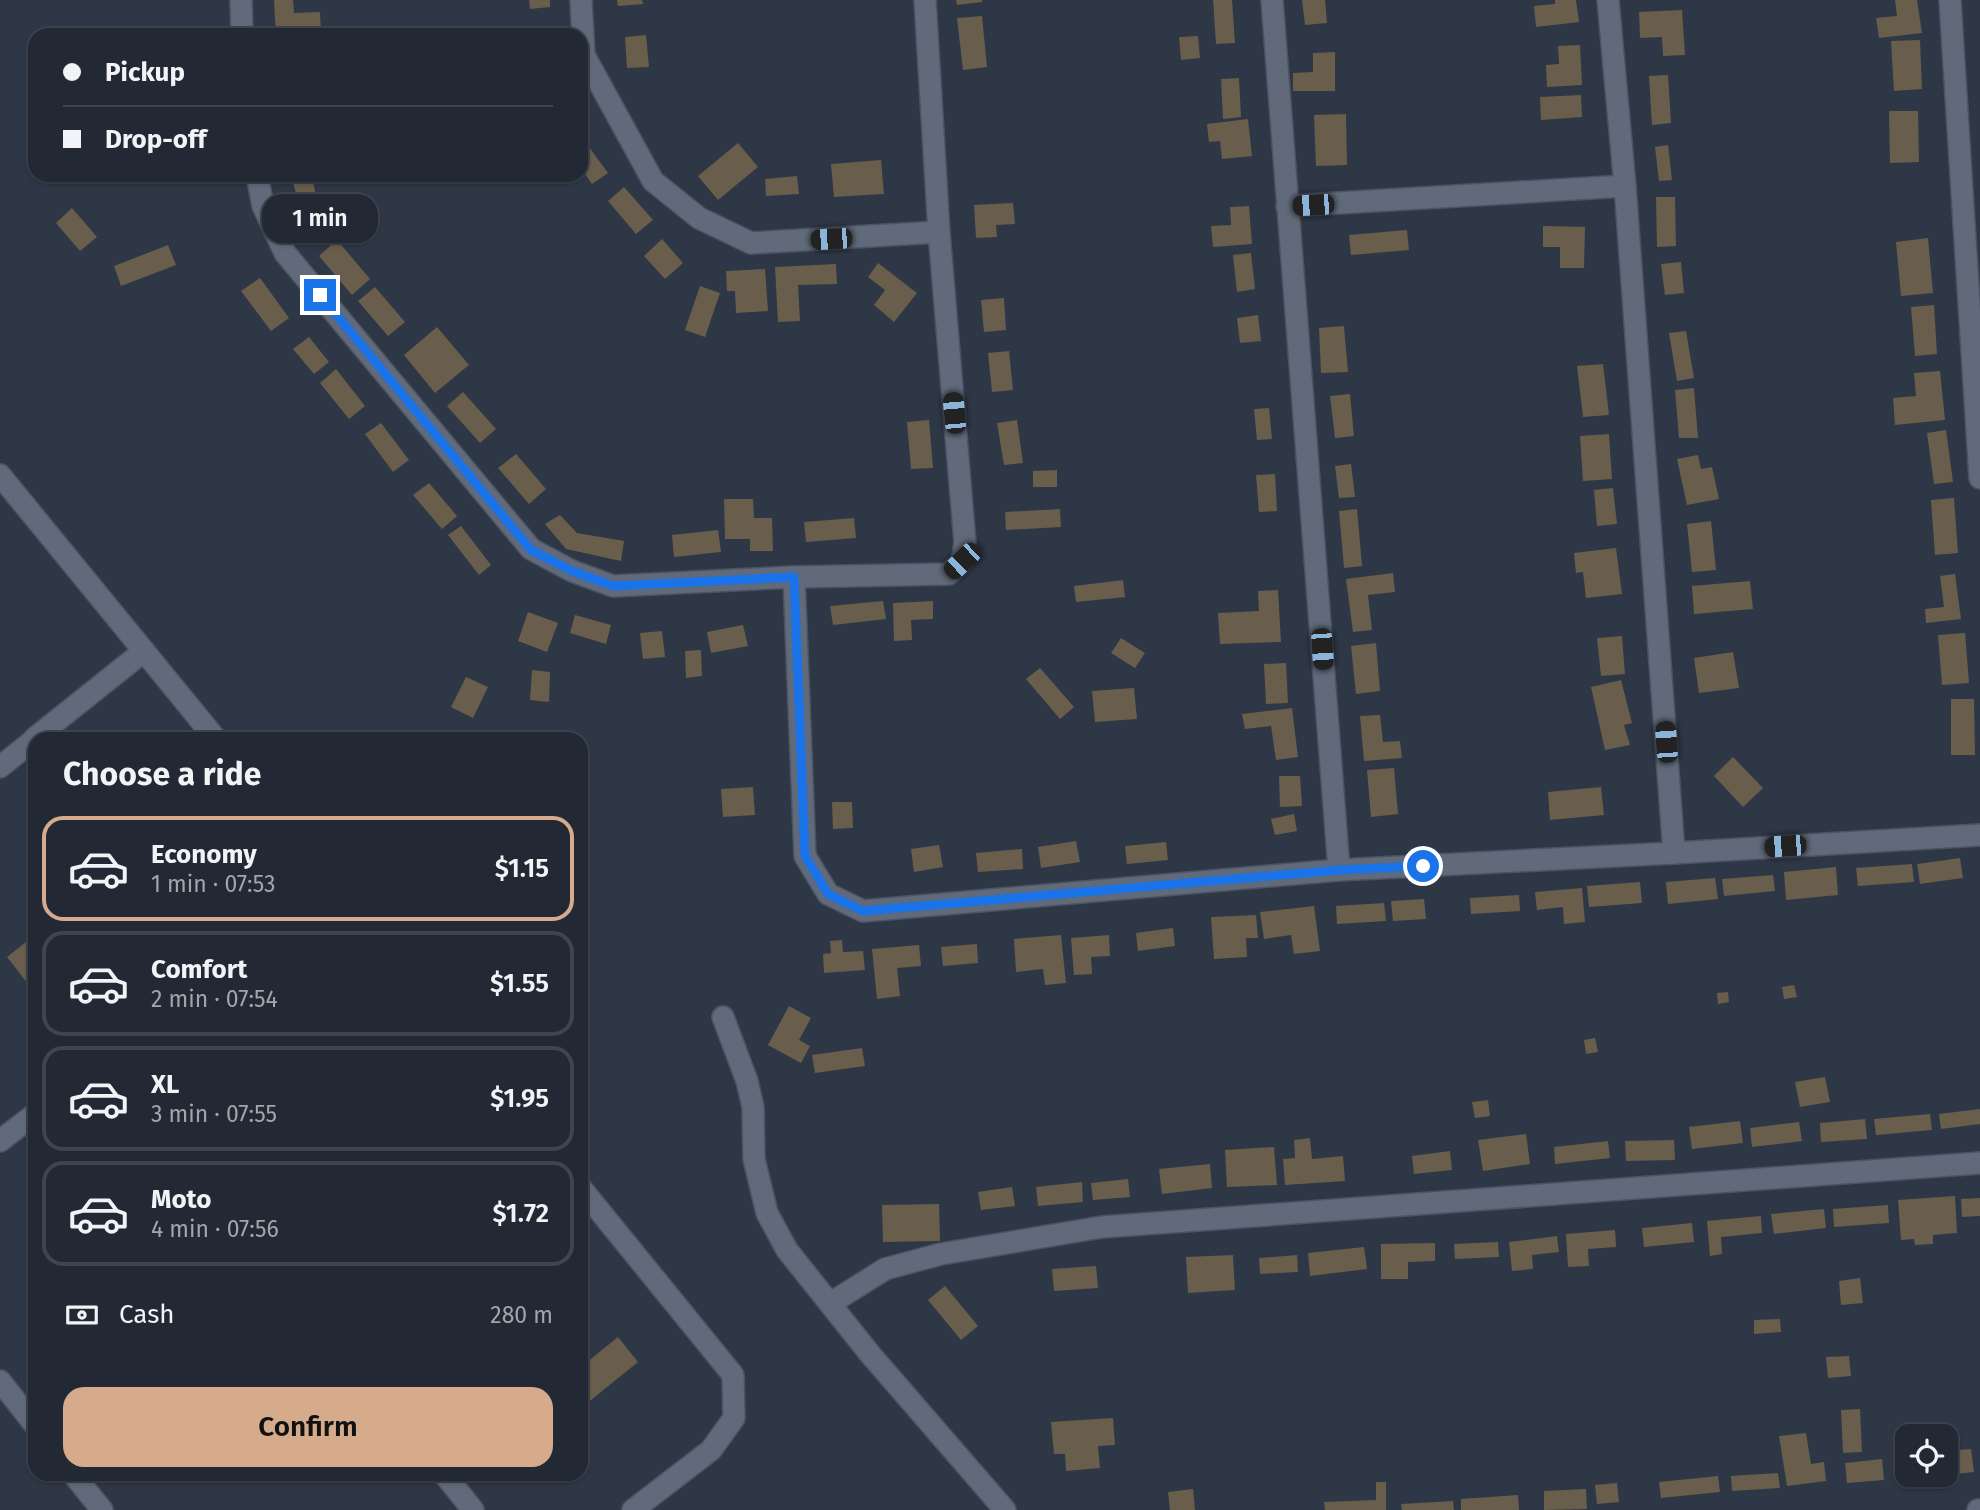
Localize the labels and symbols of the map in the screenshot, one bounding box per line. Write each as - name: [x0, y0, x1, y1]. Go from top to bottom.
- car: [1292, 193, 1335, 217]
- callout: 1 min: [262, 194, 378, 243]
- car: [810, 227, 853, 251]
- route end: [304, 279, 336, 311]
- car: [942, 391, 967, 435]
- car: [940, 539, 985, 583]
- car: [1311, 627, 1334, 671]
- car: [1655, 720, 1678, 764]
- car: [1764, 834, 1807, 858]
- route start: [1407, 850, 1439, 882]

